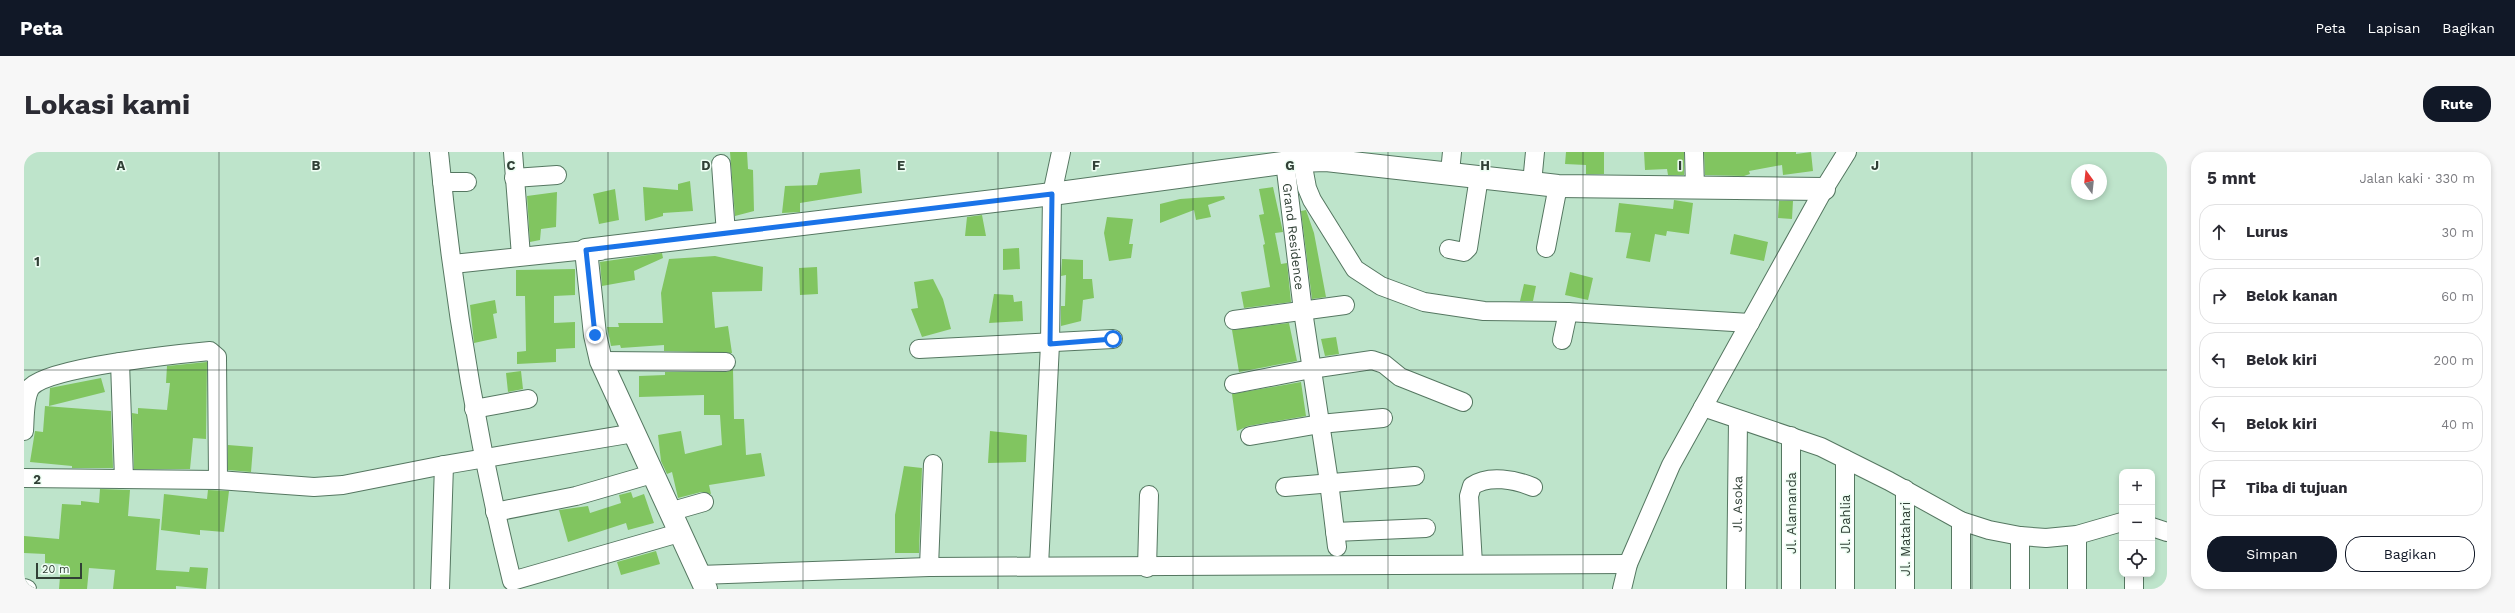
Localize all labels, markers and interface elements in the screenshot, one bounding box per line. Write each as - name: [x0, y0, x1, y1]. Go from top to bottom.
- text: Peta: [20, 17, 63, 40]
- text: Peta: [2316, 20, 2346, 36]
- text: Lapisan: [2368, 20, 2420, 36]
- text: Bagikan: [2442, 20, 2495, 36]
- button: Rute: [2423, 86, 2491, 122]
- text: Lokasi kami: [24, 88, 190, 121]
- text: A: [117, 158, 126, 173]
- text: B: [312, 158, 321, 173]
- text: C: [507, 158, 516, 173]
- text: D: [701, 158, 711, 173]
- text: E: [897, 158, 905, 173]
- text: F: [1092, 158, 1100, 173]
- text: G: [1285, 158, 1295, 173]
- text: H: [1480, 158, 1490, 173]
- text: I: [1678, 158, 1682, 173]
- text: J: [1871, 158, 1879, 173]
- north arrow: [2071, 164, 2107, 200]
- text: 5 mnt: [2207, 168, 2256, 188]
- text: Jalan kaki · 330 m: [2359, 171, 2475, 186]
- street label: Grand Residence: [1280, 182, 1308, 291]
- icon: ahead: [2208, 221, 2230, 243]
- text: Lurus: [2246, 223, 2288, 241]
- text: 30 m: [2442, 225, 2474, 240]
- text: 1: [34, 254, 40, 269]
- icon: right: [2208, 285, 2230, 307]
- text: Belok kanan: [2246, 287, 2337, 305]
- text: 60 m: [2441, 289, 2474, 304]
- route end: [586, 326, 604, 344]
- route start: [1104, 330, 1122, 348]
- icon: left: [2208, 349, 2230, 371]
- text: Belok kiri: [2246, 351, 2317, 369]
- text: 200 m: [2433, 353, 2474, 368]
- icon: left: [2208, 413, 2230, 435]
- text: Belok kiri: [2246, 415, 2317, 433]
- text: 40 m: [2441, 417, 2474, 432]
- map controls: [2119, 469, 2155, 577]
- button: +: [2119, 469, 2155, 505]
- street label: Jl. Alamanda: [1784, 471, 1799, 554]
- text: 2: [33, 472, 41, 487]
- street label: Jl. Asoka: [1729, 475, 1745, 532]
- icon: arrive: [2208, 477, 2230, 499]
- text: Tiba di tujuan: [2246, 479, 2348, 497]
- street label: Jl. Dahlia: [1838, 494, 1853, 553]
- street label: Jl. Matahari: [1898, 502, 1913, 576]
- button: −: [2119, 505, 2155, 541]
- button: Simpan: [2207, 536, 2337, 572]
- button: Bagikan: [2345, 536, 2475, 572]
- button: locate: [2119, 541, 2155, 577]
- scale bar: [36, 561, 82, 580]
- text: 20 m: [42, 563, 70, 576]

